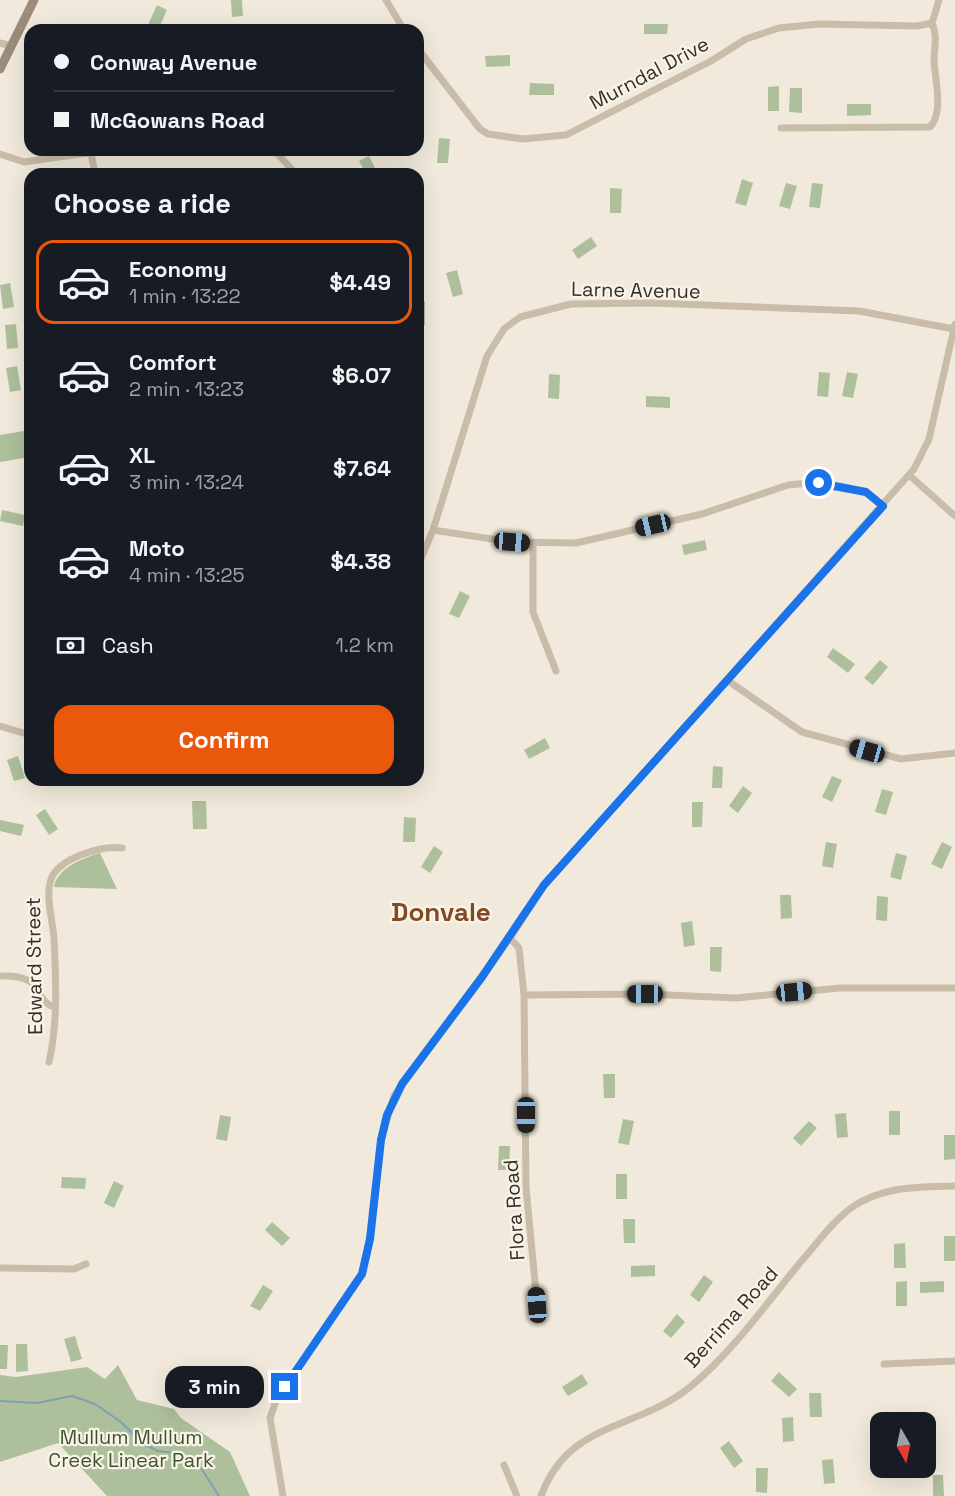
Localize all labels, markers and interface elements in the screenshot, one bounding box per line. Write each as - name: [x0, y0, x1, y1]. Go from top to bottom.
- street label: Murndal Drive: [585, 31, 713, 115]
- text: Conway Avenue: [90, 48, 258, 76]
- text: McGowans Road: [90, 106, 265, 134]
- text: Choose a ride: [54, 186, 231, 221]
- icon: car: [57, 255, 111, 309]
- text: Economy: [129, 255, 227, 283]
- text: $4.49: [330, 268, 391, 296]
- street label: Larne Avenue: [571, 276, 701, 304]
- text: 1 min · 13:22: [129, 283, 241, 309]
- icon: car: [57, 348, 111, 402]
- text: Comfort: [129, 348, 217, 376]
- text: $6.07: [332, 361, 391, 389]
- text: 2 min · 13:23: [129, 376, 244, 402]
- icon: car: [57, 441, 111, 495]
- text: XL: [129, 441, 155, 469]
- text: $7.64: [333, 454, 391, 482]
- text: 3 min · 13:24: [129, 469, 244, 495]
- route start: [805, 469, 832, 496]
- car: [633, 512, 673, 538]
- car: [493, 532, 531, 552]
- icon: car: [57, 534, 111, 588]
- text: Moto: [129, 534, 185, 562]
- text: $4.38: [331, 547, 391, 575]
- text: 4 min · 13:25: [129, 562, 245, 588]
- icon: cash: [54, 629, 87, 662]
- text: Cash: [102, 631, 154, 659]
- text: 1.2 km: [335, 632, 394, 658]
- button: Confirm: [54, 705, 394, 774]
- car: [847, 737, 887, 765]
- district label: Donvale: [391, 895, 491, 929]
- street label: Edward Street: [20, 897, 48, 1035]
- car: [775, 981, 813, 1003]
- car: [627, 985, 663, 1003]
- car: [517, 1097, 535, 1133]
- street label: Flora Road: [498, 1159, 530, 1261]
- street label: Berrima Road: [679, 1261, 783, 1373]
- car: [527, 1286, 547, 1324]
- callout: 3 min: [165, 1366, 264, 1408]
- route end: [271, 1373, 298, 1400]
- text: 3 min: [189, 1374, 240, 1400]
- north arrow: [870, 1412, 936, 1478]
- map controls: [870, 1412, 936, 1478]
- park label: Mullum Mullum Creek Linear Park: [48, 1424, 214, 1473]

